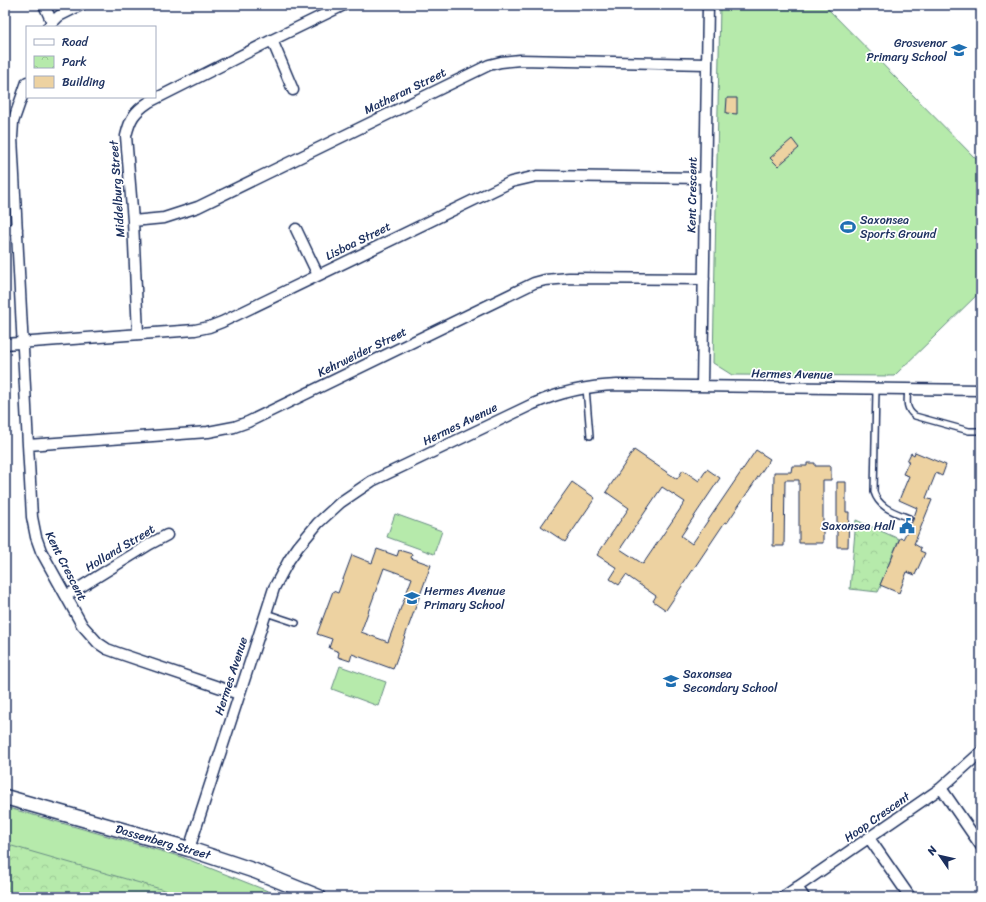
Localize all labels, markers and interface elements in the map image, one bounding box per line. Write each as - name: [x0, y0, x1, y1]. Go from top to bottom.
- legend: [26, 26, 156, 98]
- text: Road: [62, 31, 89, 53]
- place label: Grosvenor Primary School: [867, 32, 948, 68]
- school or university icon: Grosvenor Primary School: [950, 41, 968, 59]
- text: Park: [62, 51, 87, 73]
- street label: Matheran Street: [360, 62, 450, 120]
- text: Building: [62, 71, 105, 93]
- street label: Middelburg Street: [103, 139, 131, 238]
- street label: Kent Crescent: [680, 157, 704, 233]
- place label: Saxonsea Sports Ground: [860, 209, 938, 245]
- street label: Lisboa Street: [321, 216, 395, 266]
- sports icon: Saxonsea Sports Ground: [839, 218, 857, 236]
- street label: Kehrweider Street: [313, 321, 411, 383]
- street label: Hermes Avenue: [751, 362, 833, 386]
- street label: Hermes Avenue: [419, 396, 501, 452]
- place label: Saxonsea Hall: [822, 515, 896, 537]
- public building icon: Saxonsea Hall: [898, 517, 916, 535]
- street label: Holland Street: [81, 518, 159, 578]
- street label: Kent Crescent: [39, 527, 93, 605]
- place label: Hermes Avenue Primary School: [424, 580, 505, 616]
- school or university icon: Hermes Avenue Primary School: [403, 589, 421, 607]
- street label: Hermes Avenue: [208, 634, 254, 718]
- place label: Saxonsea Secondary School: [683, 663, 778, 699]
- school or university icon: Saxonsea Secondary School: [662, 672, 680, 690]
- street label: Hoop Crescent: [839, 785, 916, 848]
- street label: Dassenberg Street: [113, 818, 214, 866]
- north arrow: [920, 836, 960, 876]
- text: N: [922, 842, 942, 860]

